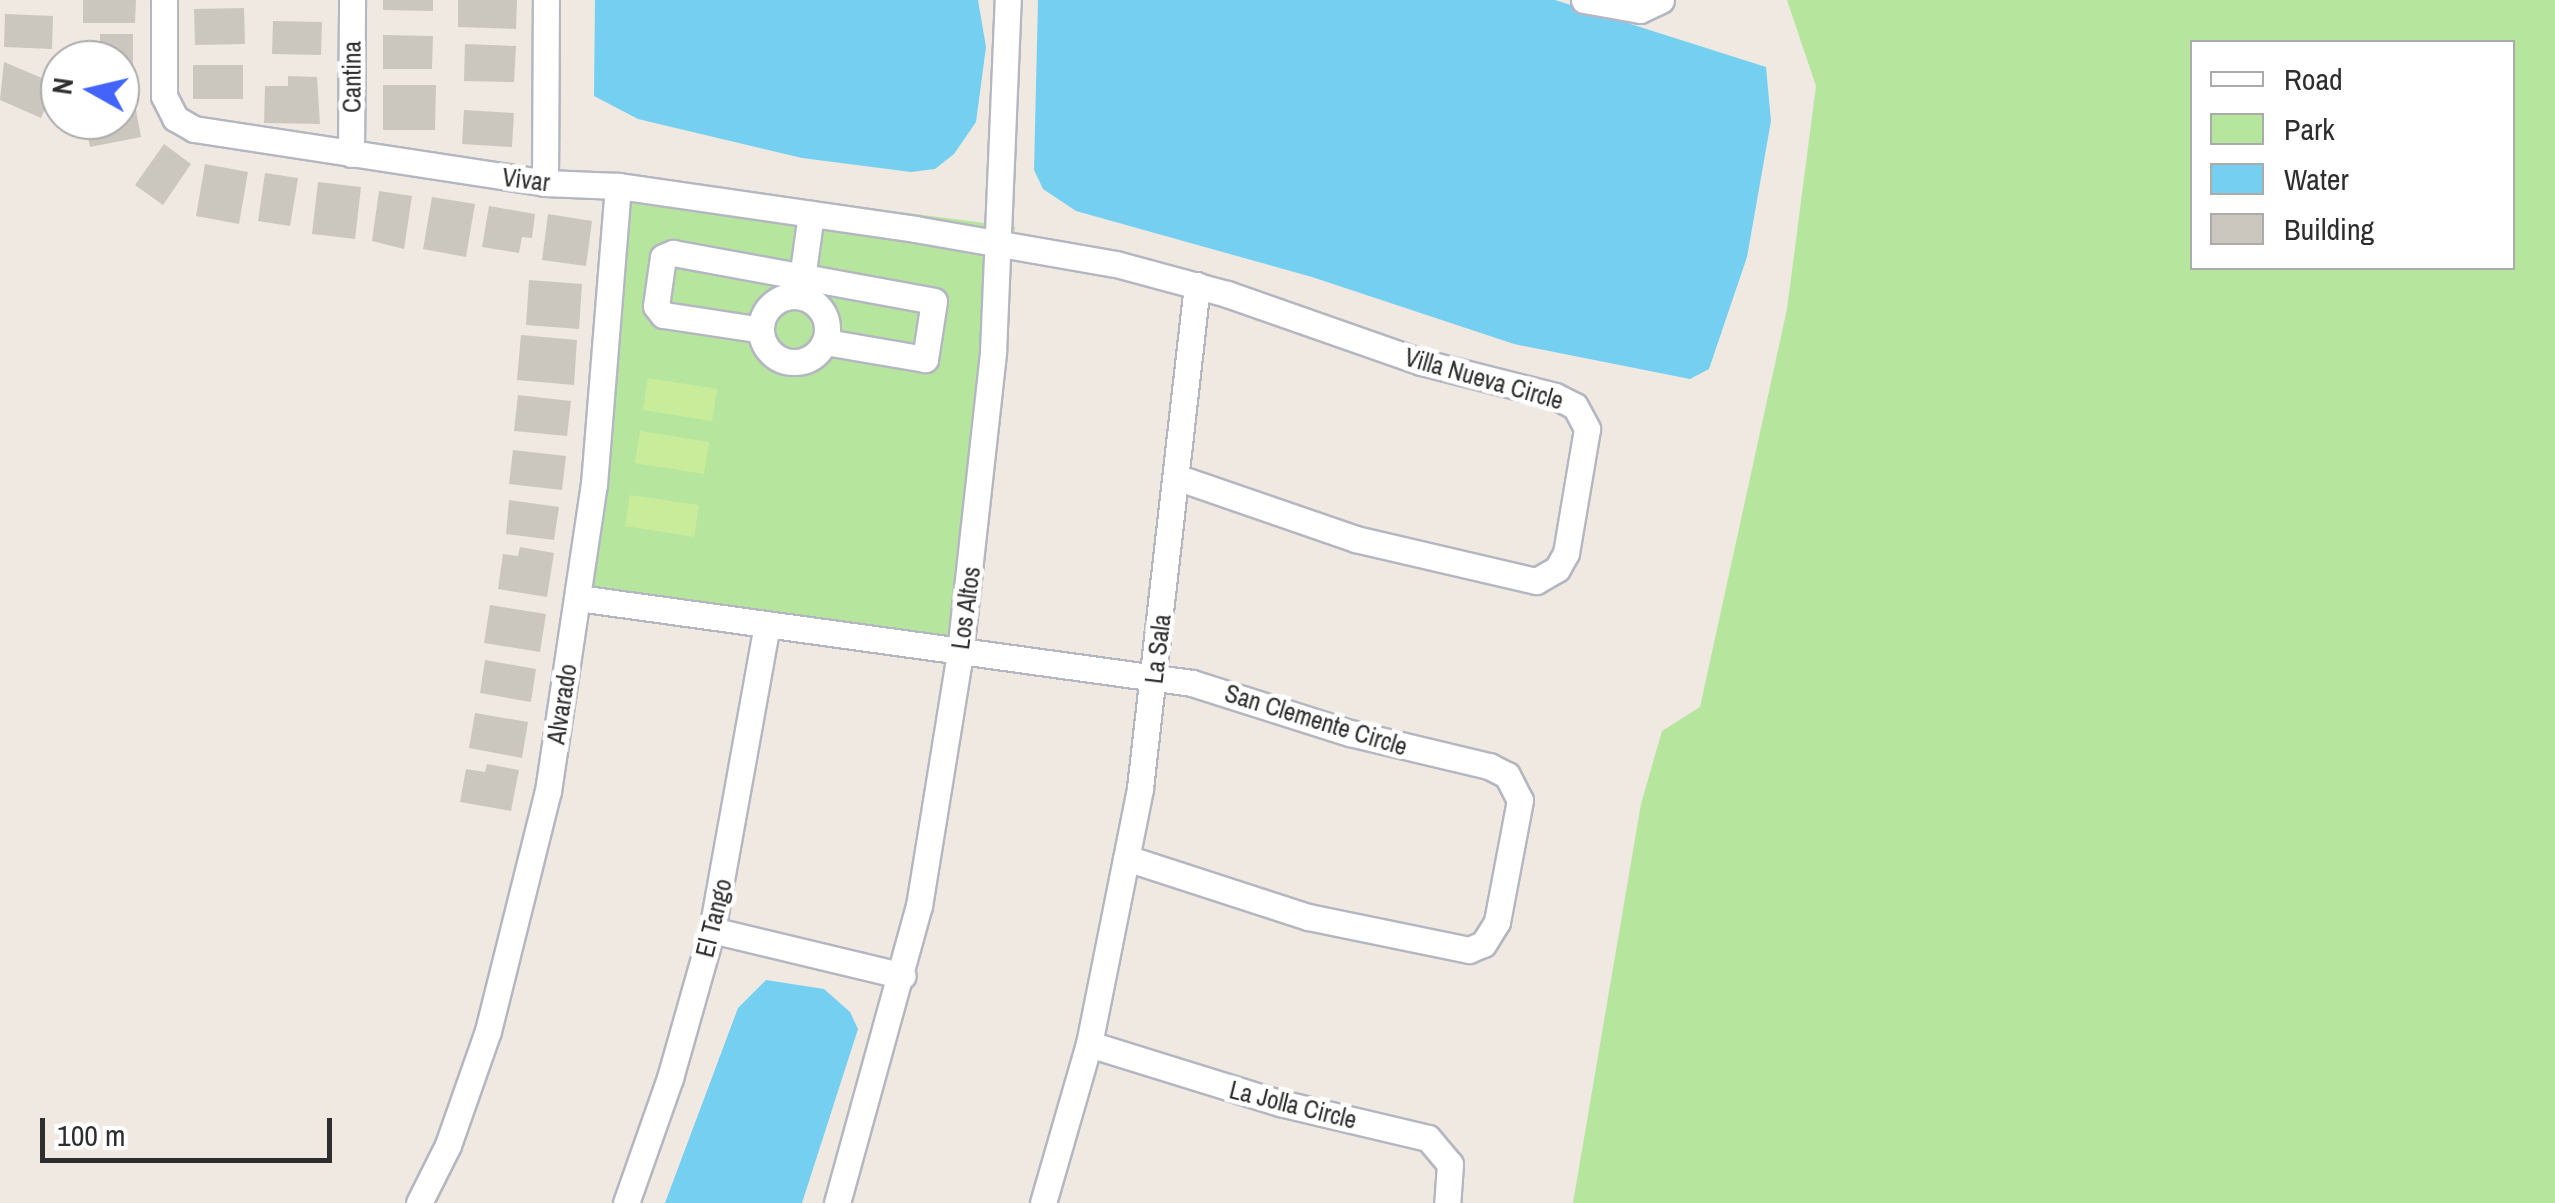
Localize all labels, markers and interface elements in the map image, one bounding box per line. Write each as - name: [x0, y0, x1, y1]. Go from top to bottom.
- north arrow: [40, 40, 140, 140]
- legend: [2190, 40, 2515, 270]
- street label: Cantina: [337, 41, 367, 113]
- text: Road: [2284, 59, 2343, 99]
- text: N: [42, 75, 82, 97]
- text: Park: [2284, 109, 2335, 149]
- text: Water: [2284, 159, 2349, 199]
- street label: Vivar: [501, 162, 551, 198]
- text: Building: [2284, 209, 2374, 249]
- street label: Villa Nueva Circle: [1401, 342, 1567, 416]
- street label: Los Altos: [945, 564, 987, 652]
- street label: La Sala: [1139, 613, 1177, 685]
- street label: Alvarado: [541, 662, 583, 746]
- street label: San Clemente Circle: [1221, 678, 1411, 762]
- street label: El Tango: [690, 875, 738, 961]
- street label: La Jolla Circle: [1226, 1075, 1360, 1135]
- scale bar: [45, 1098, 338, 1160]
- text: 100 m: [57, 1115, 125, 1155]

